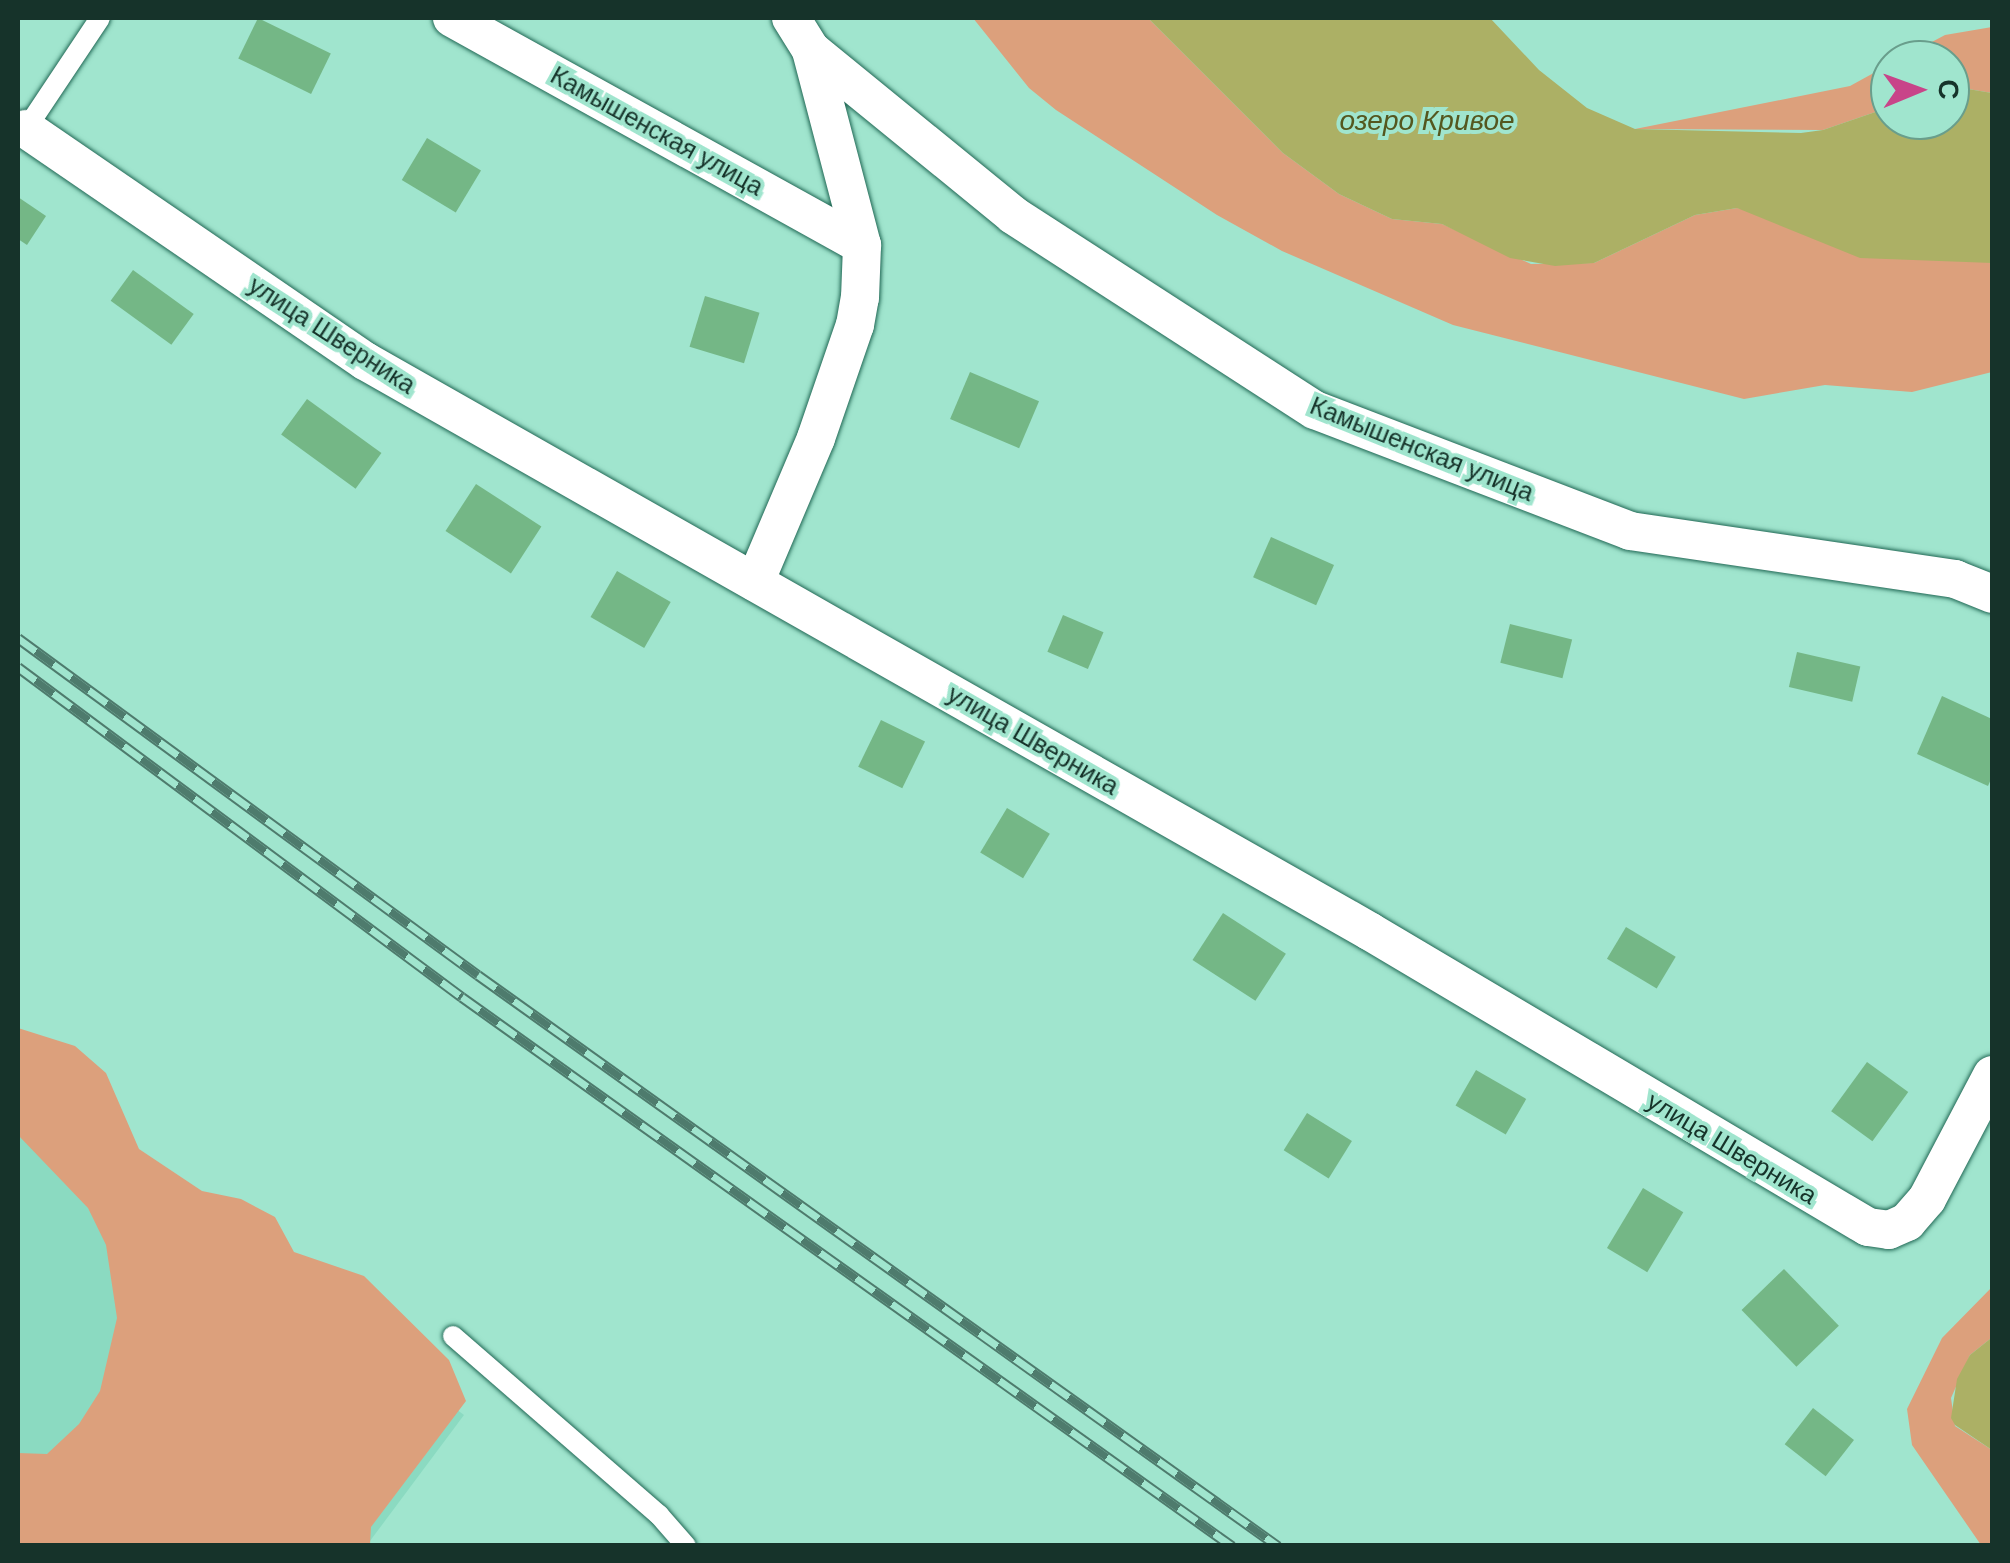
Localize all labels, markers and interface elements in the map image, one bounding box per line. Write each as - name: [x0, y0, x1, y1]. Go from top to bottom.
- north arrow: [1870, 40, 1970, 140]
- street label: Камышенская улица: [545, 60, 769, 202]
- text: С: [1933, 79, 1964, 100]
- water label: озеро Кривое: [1339, 104, 1515, 138]
- street label: улица Шверника: [243, 270, 421, 400]
- street label: Камышенская улица: [1306, 390, 1538, 508]
- street label: улица Шверника: [942, 679, 1124, 801]
- street label: улица Шверника: [1642, 1086, 1822, 1210]

